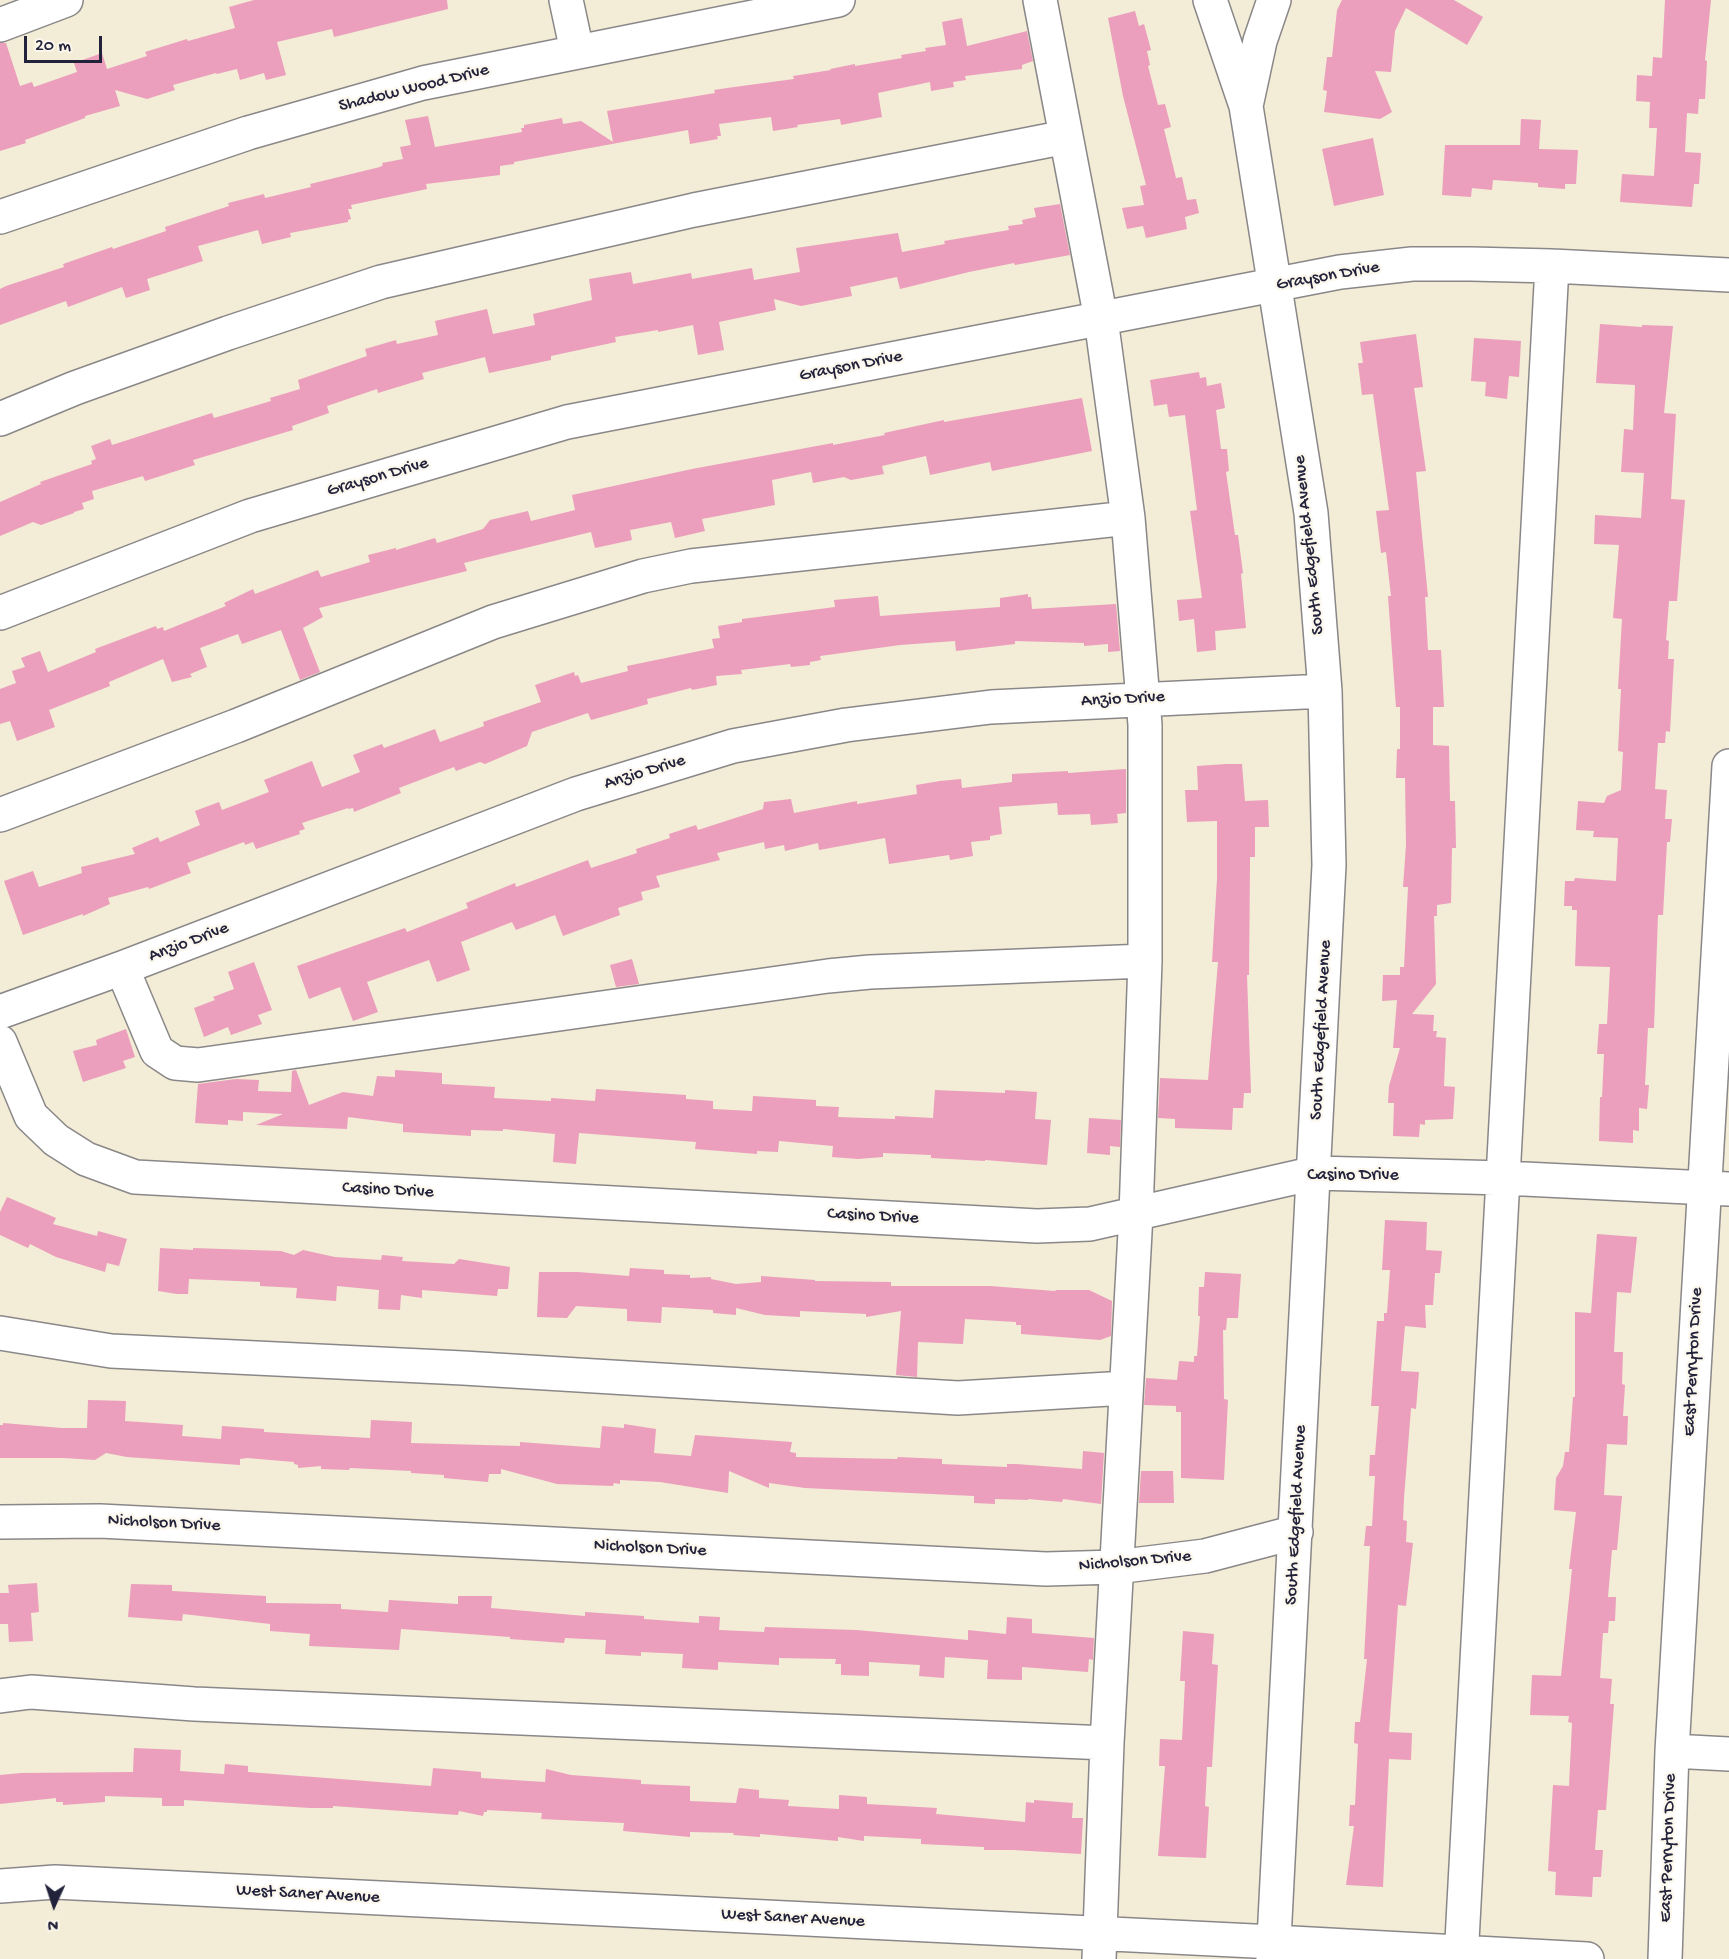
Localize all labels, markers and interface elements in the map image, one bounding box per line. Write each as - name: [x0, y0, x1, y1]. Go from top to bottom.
- scale bar: [27, 24, 105, 62]
- text: 20 m: [35, 36, 71, 57]
- street label: Shadow Wood Drive: [337, 60, 491, 118]
- street label: Grayson Drive: [1275, 257, 1381, 297]
- street label: Grayson Drive: [798, 346, 904, 388]
- street label: Grayson Drive: [325, 453, 431, 503]
- street label: South Edgefield Avenue: [1290, 454, 1330, 636]
- street label: Anzio Drive: [1081, 687, 1165, 713]
- street label: Anzio Drive: [602, 750, 688, 796]
- street label: Anzio Drive: [146, 918, 232, 968]
- street label: South Edgefield Avenue: [1306, 939, 1338, 1121]
- street label: Casino Drive: [1307, 1165, 1399, 1187]
- street label: Casino Drive: [342, 1178, 434, 1204]
- street label: Casino Drive: [827, 1204, 919, 1230]
- street label: East Perryton Drive: [1679, 1287, 1709, 1437]
- street label: South Edgefield Avenue: [1281, 1424, 1313, 1606]
- street label: Nicholson Drive: [107, 1510, 221, 1538]
- street label: Nicholson Drive: [593, 1535, 707, 1563]
- street label: Nicholson Drive: [1078, 1546, 1192, 1578]
- street label: East Perryton Drive: [1656, 1773, 1682, 1923]
- north arrow: [24, 1875, 84, 1935]
- street label: West Saner Avenue: [236, 1880, 380, 1910]
- street label: West Saner Avenue: [721, 1904, 865, 1934]
- text: N: [47, 1914, 59, 1933]

